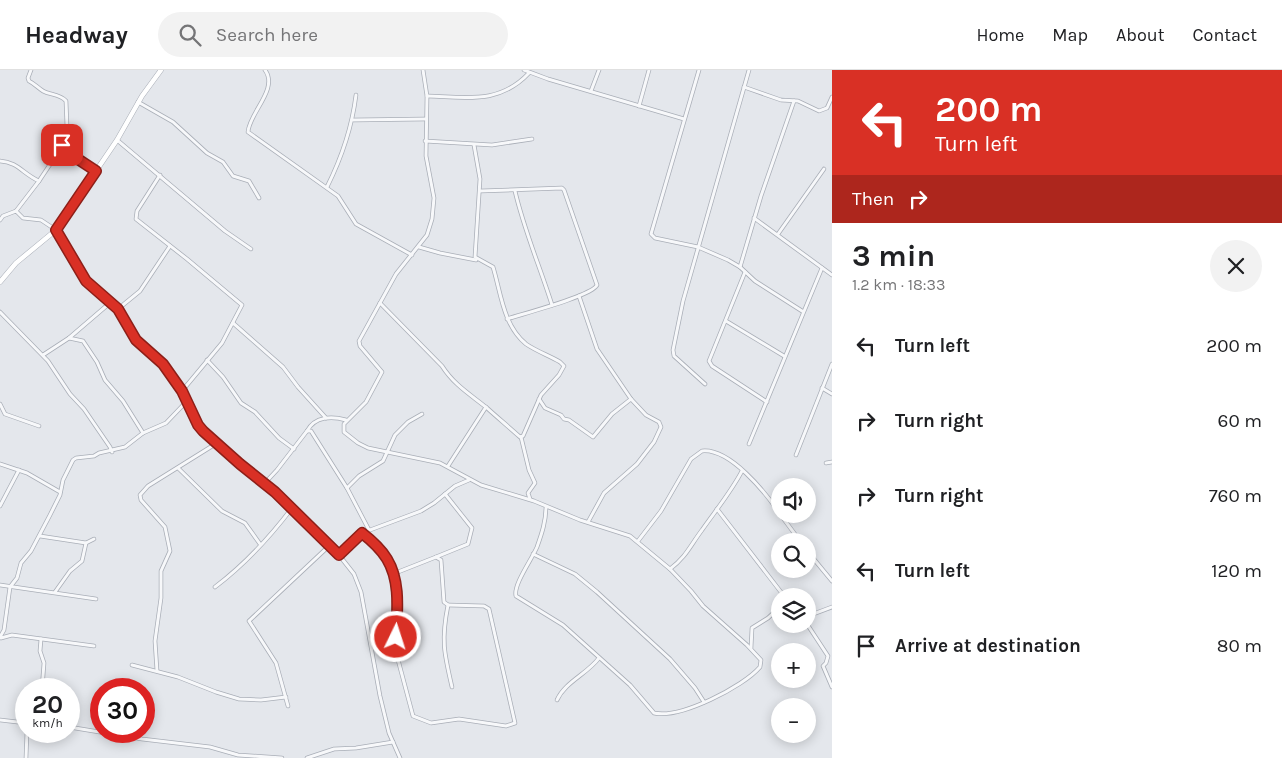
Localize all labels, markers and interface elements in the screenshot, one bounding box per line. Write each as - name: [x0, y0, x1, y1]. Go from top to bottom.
- search box: [158, 12, 508, 57]
- text: Headway: [25, 21, 128, 49]
- icon: search: [176, 21, 204, 49]
- text: Search here: [216, 24, 318, 46]
- text: Home: [976, 24, 1024, 46]
- text: Map: [1052, 24, 1088, 46]
- text: About: [1116, 24, 1165, 46]
- text: Contact: [1193, 24, 1257, 46]
- text: 200 m: [935, 89, 1043, 130]
- icon: left: [852, 90, 917, 155]
- pin: [41, 124, 83, 166]
- icon: arrive: [48, 131, 76, 159]
- text: Turn left: [935, 131, 1018, 157]
- icon: right: [904, 185, 932, 213]
- text: Then: [852, 188, 894, 210]
- text: 3 min: [852, 238, 935, 274]
- button: close: [1210, 240, 1262, 292]
- text: 1.2 km · 18:33: [852, 275, 945, 294]
- icon: left: [852, 332, 880, 360]
- text: Turn left: [895, 335, 970, 357]
- text: 200 m: [1206, 335, 1262, 357]
- icon: right: [852, 407, 880, 435]
- text: Turn right: [895, 410, 984, 432]
- text: 60 m: [1218, 410, 1262, 432]
- map controls: [771, 478, 816, 743]
- button: sound: [771, 478, 816, 523]
- icon: right: [852, 482, 880, 510]
- text: Turn right: [895, 485, 984, 507]
- text: 760 m: [1209, 485, 1262, 507]
- button: search: [771, 533, 816, 578]
- icon: left: [852, 557, 880, 585]
- text: Turn left: [895, 560, 970, 582]
- text: 120 m: [1211, 560, 1262, 582]
- button: layers: [771, 588, 816, 633]
- position arrow: [369, 610, 421, 662]
- icon: arrive: [852, 632, 880, 660]
- text: Arrive at destination: [895, 635, 1081, 657]
- text: 80 m: [1217, 635, 1262, 657]
- button: +: [771, 643, 816, 688]
- speed limit sign: 30: [90, 678, 155, 743]
- text: 20: [32, 690, 63, 719]
- button: −: [771, 698, 816, 743]
- text: km/h: [32, 716, 63, 730]

